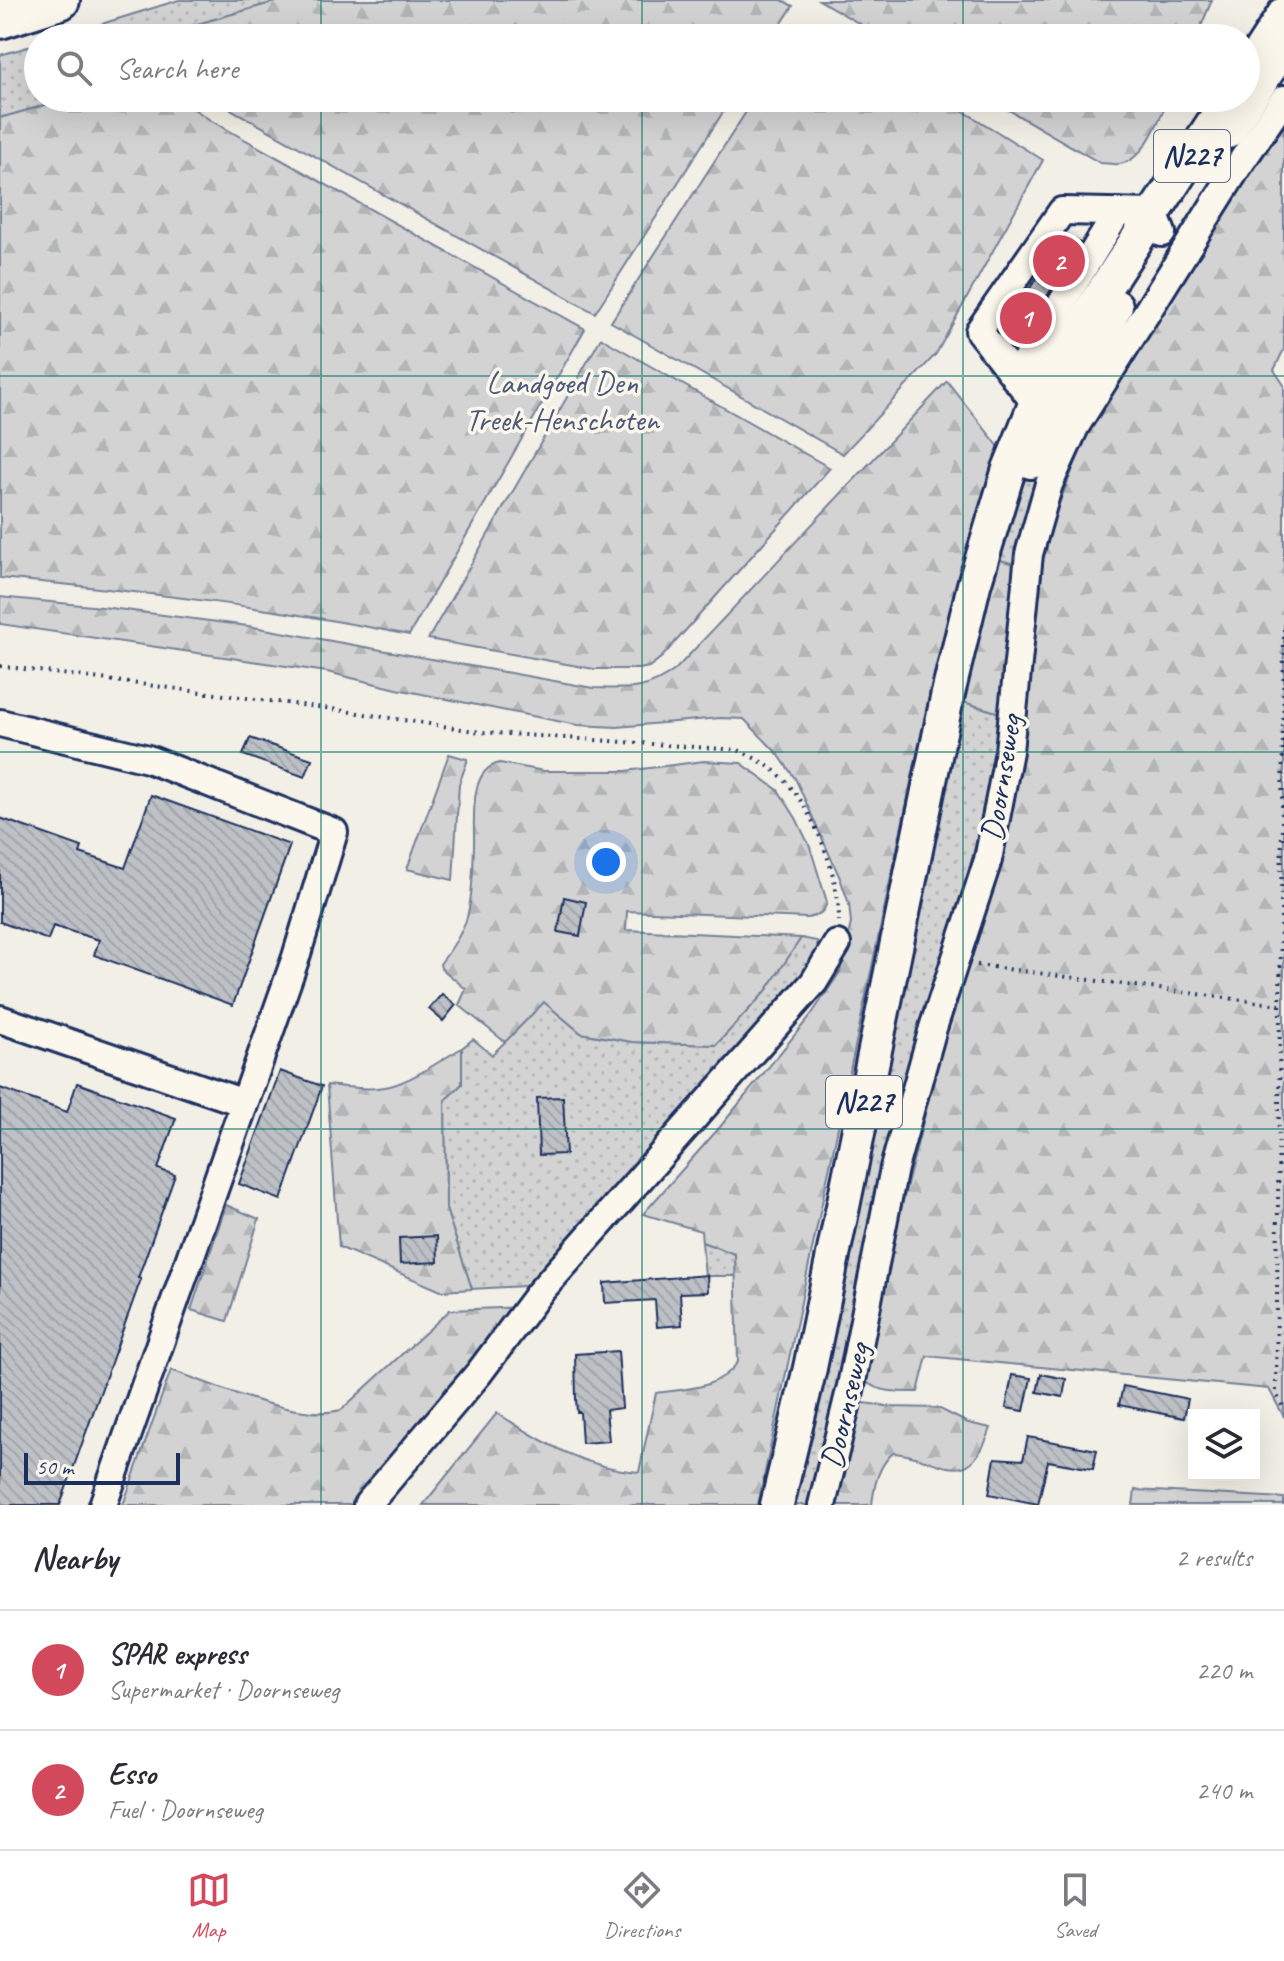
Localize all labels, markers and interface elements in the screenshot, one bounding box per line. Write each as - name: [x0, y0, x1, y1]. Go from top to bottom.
- search box: [24, 24, 1260, 112]
- icon: search: [52, 46, 96, 90]
- text: Search here: [116, 49, 238, 87]
- road number: N227: [1154, 130, 1230, 182]
- pin: 2: [1033, 231, 1085, 291]
- pin: 1: [1000, 288, 1052, 348]
- park label: Landgoed Den Treek-Henschoten: [465, 362, 660, 440]
- street label: Doornseweg: [971, 709, 1032, 844]
- your location: [586, 842, 626, 882]
- road number: N227: [826, 1076, 902, 1128]
- street label: Doornseweg: [811, 1337, 880, 1472]
- map controls: [1188, 1409, 1260, 1481]
- button: layers: [1188, 1409, 1260, 1481]
- scale bar: [24, 1449, 180, 1485]
- text: 50 m: [36, 1453, 73, 1481]
- text: Nearby: [32, 1536, 118, 1579]
- text: 2 results: [1176, 1541, 1252, 1574]
- text: SPAR express: [108, 1635, 247, 1673]
- text: 1: [52, 1654, 64, 1687]
- text: 220 m: [1196, 1654, 1252, 1687]
- text: Supermarket · Doornseweg: [108, 1673, 339, 1706]
- text: Esso: [108, 1755, 156, 1793]
- text: 2: [52, 1774, 64, 1807]
- text: 240 m: [1196, 1774, 1252, 1807]
- text: Fuel · Doornseweg: [108, 1793, 263, 1826]
- tab: Map: [187, 1868, 231, 1944]
- tab: Directions: [604, 1868, 680, 1944]
- tab: Saved: [1053, 1868, 1097, 1944]

